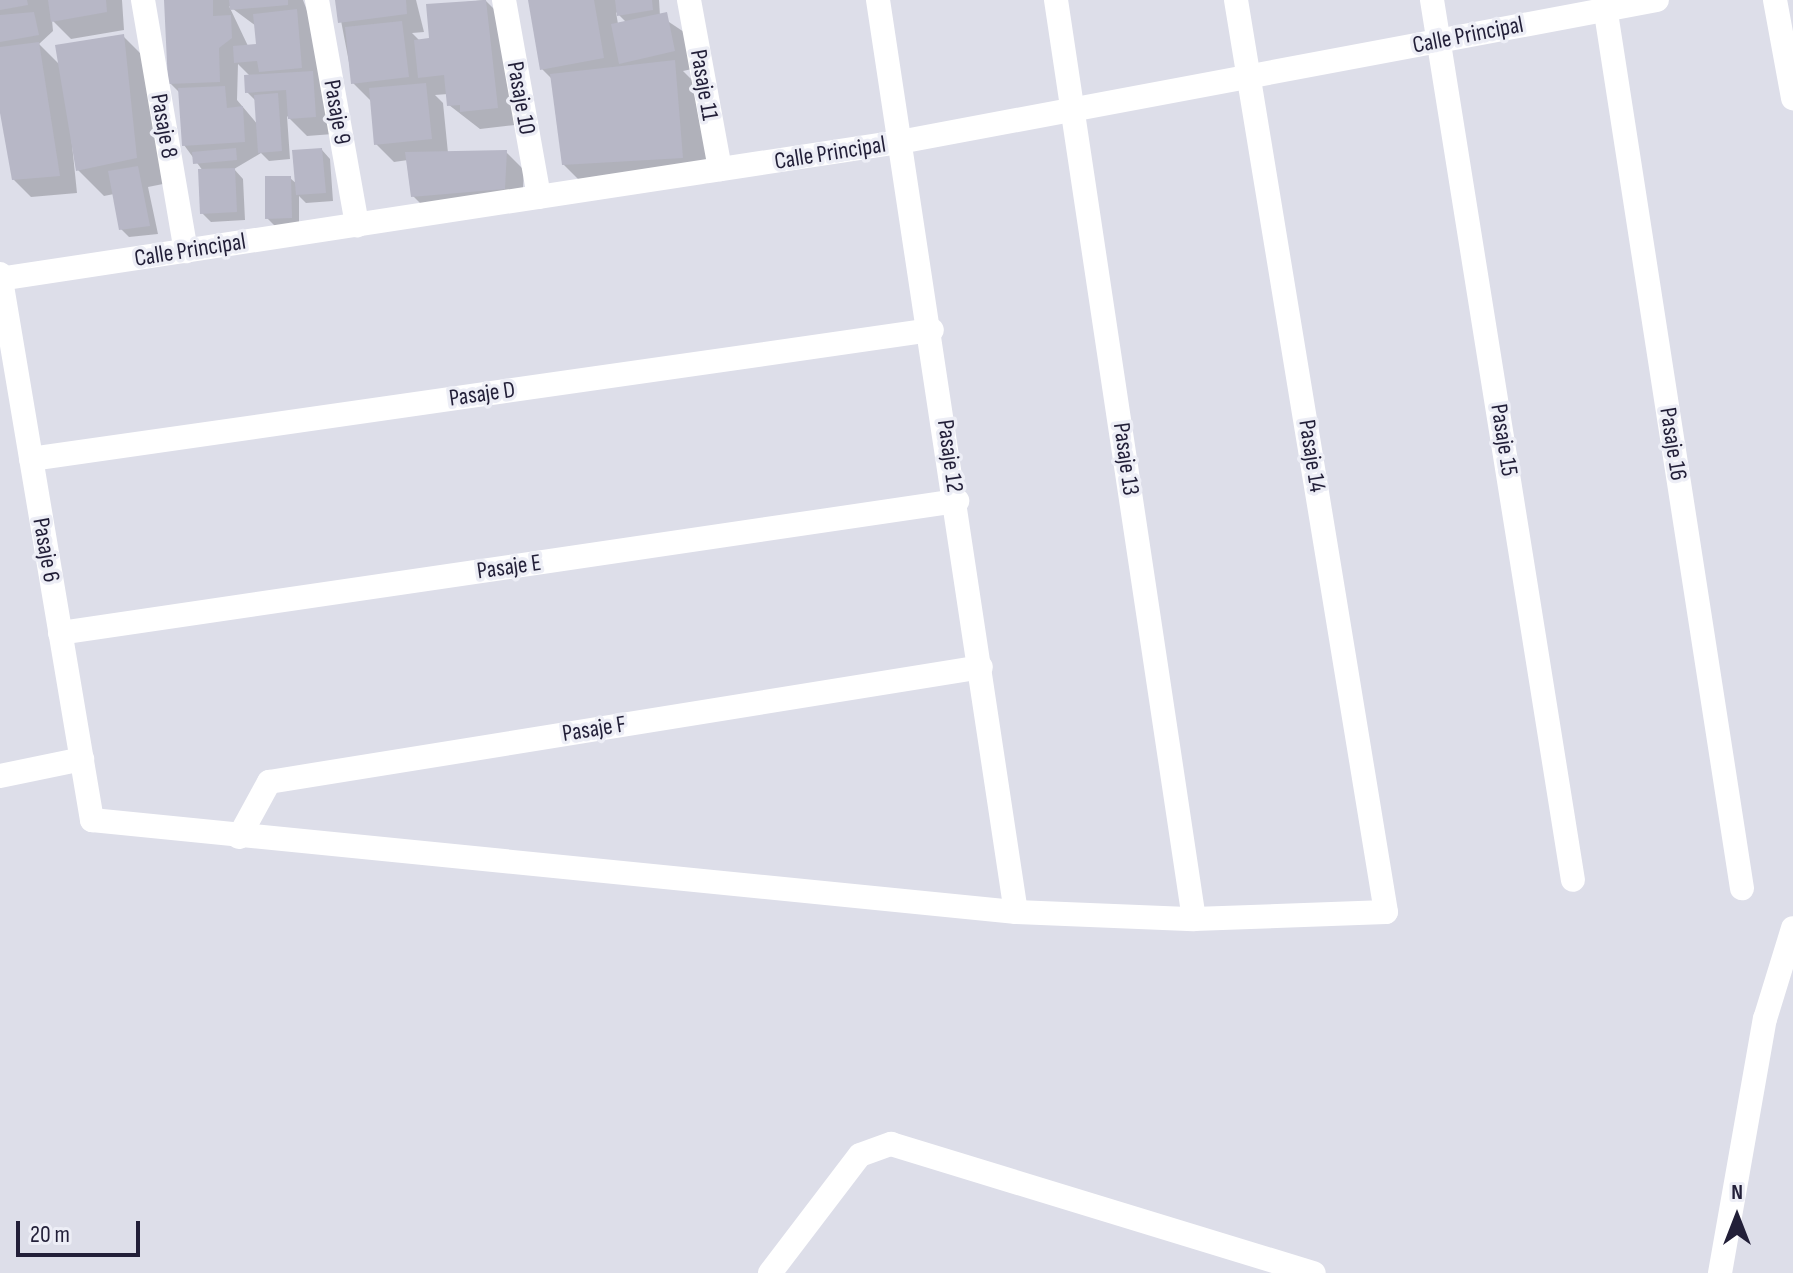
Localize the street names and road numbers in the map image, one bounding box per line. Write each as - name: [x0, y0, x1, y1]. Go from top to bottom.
- street label: Calle Principal: [1410, 10, 1526, 60]
- street label: Pasaje 11: [684, 47, 724, 123]
- street label: Pasaje 10: [500, 59, 542, 137]
- street label: Pasaje 9: [317, 77, 357, 147]
- street label: Pasaje 8: [144, 91, 184, 161]
- street label: Calle Principal: [772, 130, 888, 176]
- street label: Calle Principal: [132, 227, 248, 273]
- street label: Pasaje D: [447, 375, 517, 413]
- street label: Pasaje 15: [1484, 402, 1524, 478]
- street label: Pasaje 16: [1653, 405, 1693, 483]
- street label: Pasaje 12: [931, 418, 969, 494]
- street label: Pasaje 14: [1292, 418, 1332, 494]
- street label: Pasaje 13: [1107, 421, 1145, 497]
- street label: Pasaje 6: [26, 515, 66, 585]
- street label: Pasaje E: [475, 548, 543, 586]
- street label: Pasaje F: [560, 710, 628, 748]

